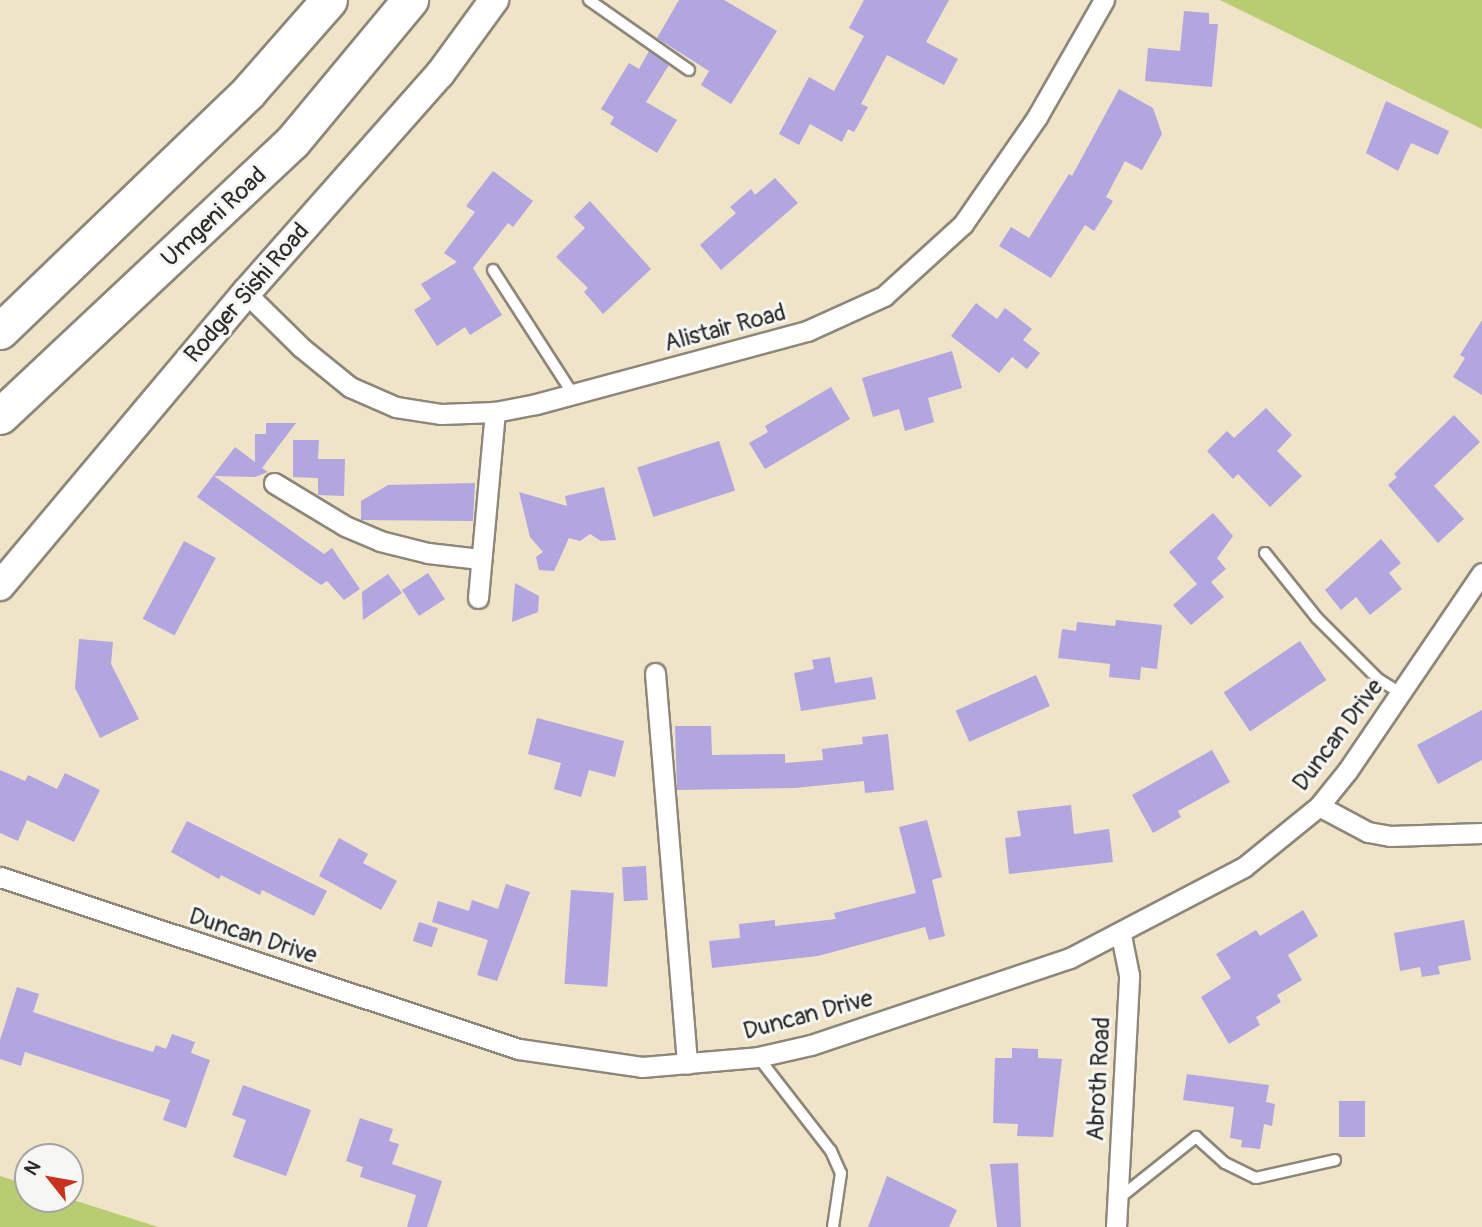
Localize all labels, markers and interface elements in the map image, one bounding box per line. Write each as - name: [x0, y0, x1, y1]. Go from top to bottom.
- street label: Umgeni Road: [155, 161, 273, 273]
- street label: Rodger Sishi Road: [178, 217, 316, 369]
- street label: Alistair Road: [661, 298, 789, 358]
- street label: Duncan Drive: [1287, 673, 1389, 797]
- street label: Duncan Drive: [185, 902, 321, 970]
- street label: Duncan Drive: [740, 984, 876, 1046]
- street label: Abroth Road: [1081, 1016, 1117, 1142]
- north arrow: [14, 1143, 84, 1213]
- text: N: [19, 1157, 46, 1180]

